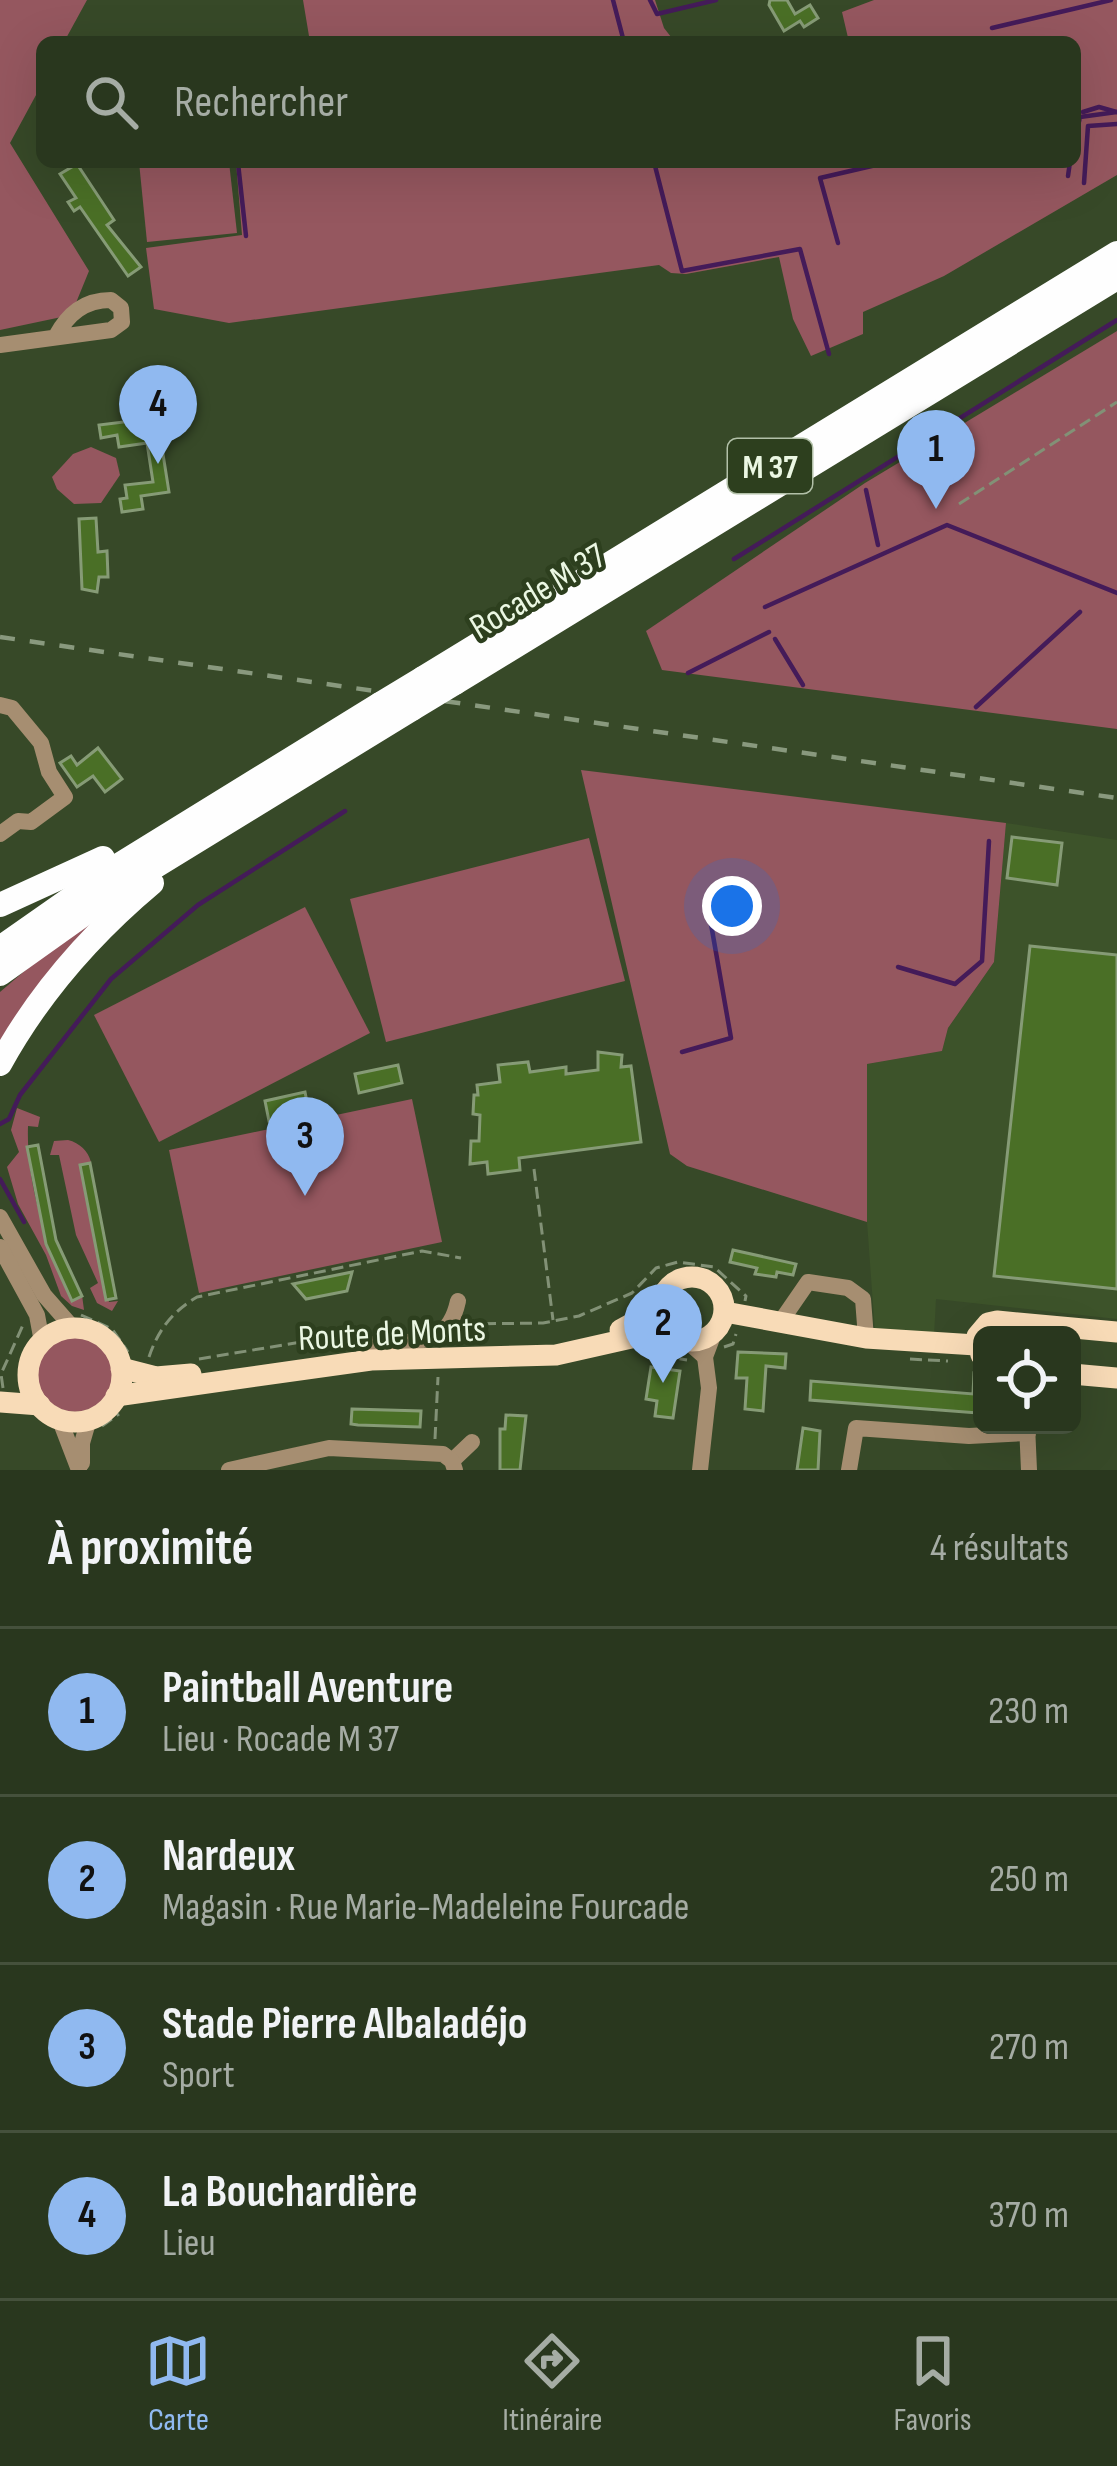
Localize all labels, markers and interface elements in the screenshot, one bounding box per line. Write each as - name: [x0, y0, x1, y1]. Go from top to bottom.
- search box: [36, 36, 1081, 168]
- icon: search: [78, 69, 144, 135]
- text: Rechercher: [174, 75, 348, 130]
- pin: 4: [119, 365, 197, 464]
- pin: 1: [897, 410, 975, 509]
- road number: M 37: [728, 439, 812, 493]
- street label: Rocade M 37: [463, 535, 614, 649]
- your location: [702, 876, 762, 936]
- pin: 3: [266, 1097, 344, 1196]
- pin: 2: [624, 1284, 702, 1383]
- street label: Route de Monts: [297, 1308, 487, 1361]
- map controls: [973, 1326, 1081, 1434]
- button: locate: [973, 1326, 1081, 1434]
- text: À proximité: [48, 1518, 253, 1579]
- text: 4 résultats: [930, 1525, 1069, 1572]
- text: Paintball Aventure: [162, 1661, 453, 1716]
- text: 1: [79, 1688, 95, 1735]
- text: 230 m: [988, 1688, 1069, 1735]
- text: Lieu · Rocade M 37: [162, 1716, 399, 1763]
- text: Nardeux: [162, 1829, 295, 1884]
- text: 2: [78, 1856, 96, 1903]
- text: 250 m: [989, 1856, 1069, 1903]
- text: Magasin · Rue Marie-Madeleine Fourcade: [162, 1884, 689, 1931]
- text: Stade Pierre Albaladéjo: [162, 1997, 527, 2052]
- text: 3: [78, 2024, 96, 2071]
- text: 270 m: [989, 2024, 1069, 2071]
- text: Sport: [162, 2052, 235, 2099]
- text: La Bouchardière: [162, 2165, 418, 2220]
- text: 4: [78, 2192, 96, 2239]
- text: 370 m: [989, 2192, 1069, 2239]
- text: Lieu: [162, 2220, 216, 2267]
- tab: Carte: [145, 2328, 211, 2440]
- tab: Itinéraire: [502, 2328, 603, 2440]
- tab: Favoris: [893, 2328, 972, 2440]

